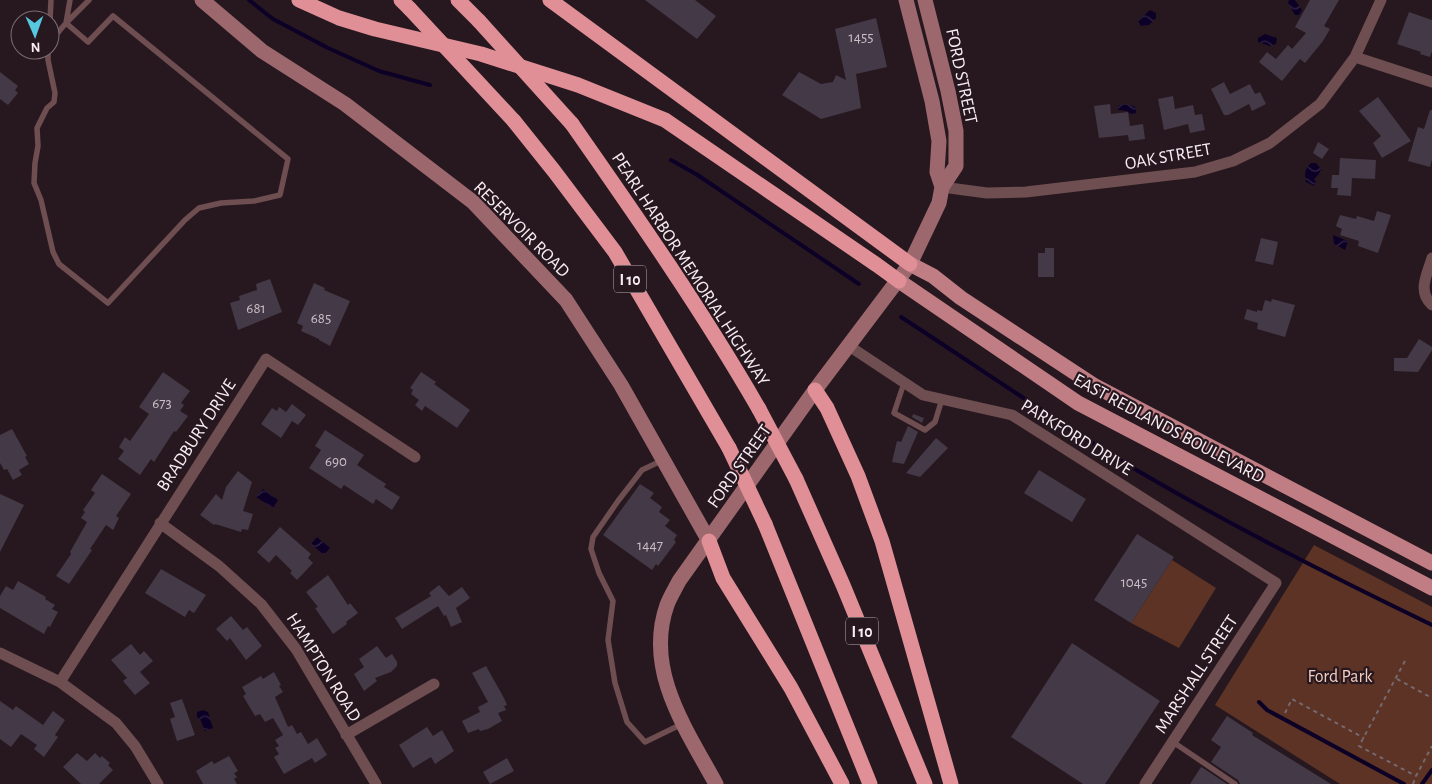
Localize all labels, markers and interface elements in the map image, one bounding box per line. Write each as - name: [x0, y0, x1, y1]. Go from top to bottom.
- north arrow: [10, 10, 60, 60]
- street label: FORD STREET: [942, 27, 980, 126]
- house number: 1455: [849, 30, 873, 45]
- text: N: [30, 40, 41, 54]
- street label: OAK STREET: [1123, 140, 1213, 173]
- street label: PEARL HARBOR MEMORIAL HIGHWAY: [608, 150, 773, 390]
- street label: RESERVOIR ROAD: [470, 178, 573, 281]
- road number: I 10: [614, 266, 646, 292]
- house number: 681: [246, 301, 266, 316]
- house number: 685: [311, 311, 331, 326]
- street label: EAST REDLANDS BOULEVARD: [1070, 371, 1267, 487]
- street label: BRADBURY DRIVE: [154, 376, 240, 495]
- house number: 673: [152, 396, 172, 411]
- street label: PARKFORD DRIVE: [1018, 396, 1136, 479]
- street label: FORD STREET: [705, 422, 775, 511]
- house number: 690: [325, 454, 347, 469]
- house number: 1447: [637, 538, 663, 553]
- house number: 1045: [1121, 575, 1147, 590]
- street label: HAMPTON ROAD: [283, 610, 364, 725]
- street label: MARSHALL STREET: [1152, 612, 1242, 737]
- road number: I 10: [846, 618, 878, 644]
- park label: Ford Park: [1308, 668, 1373, 686]

